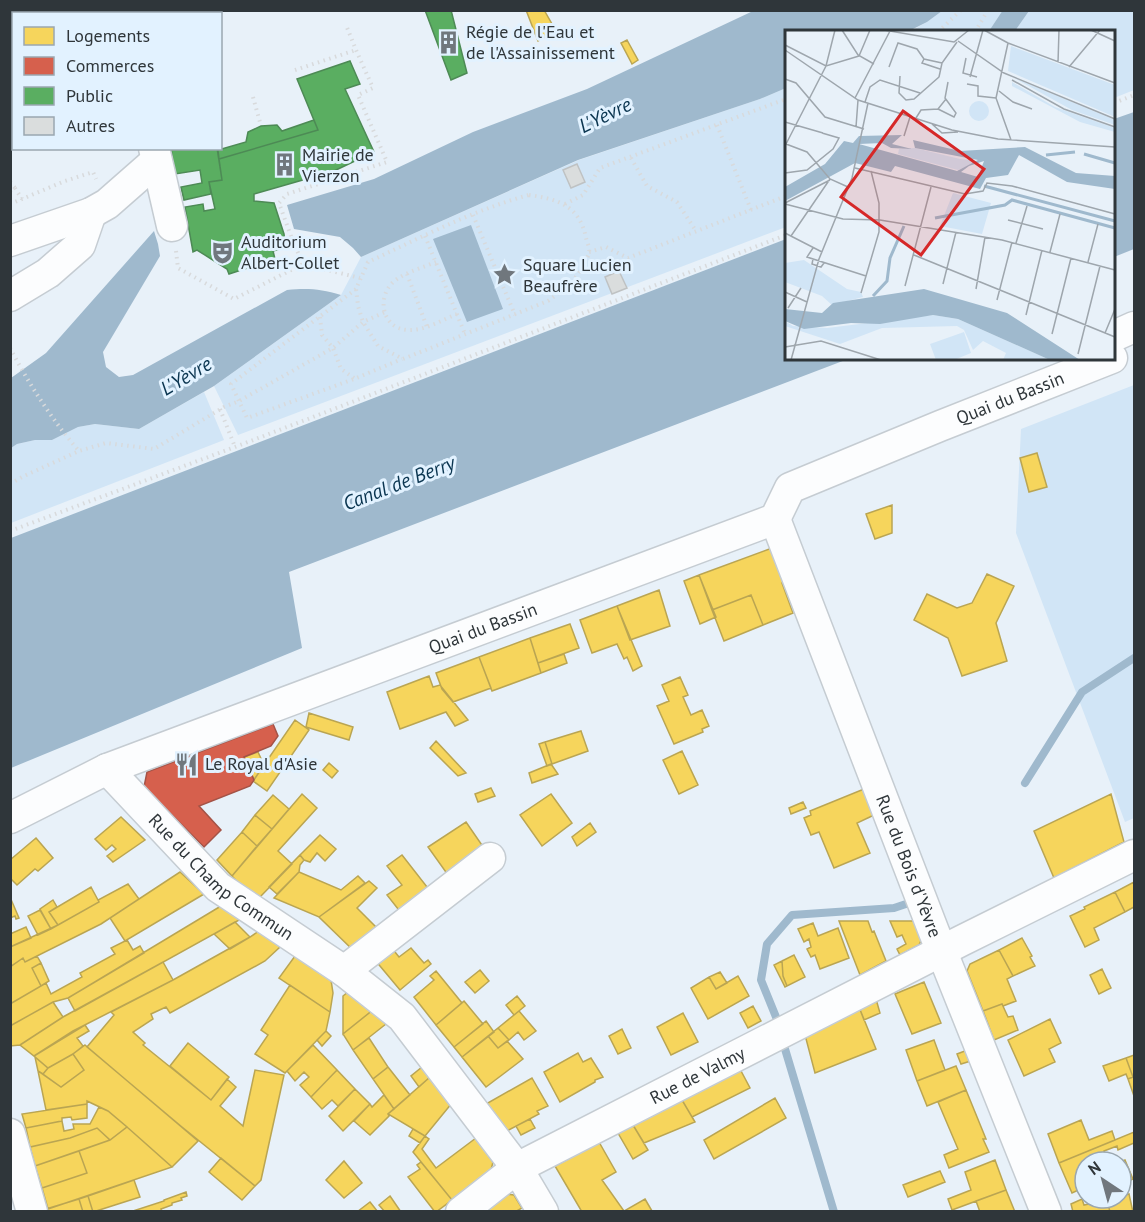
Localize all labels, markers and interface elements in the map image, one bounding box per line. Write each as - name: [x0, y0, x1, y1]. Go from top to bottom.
- legend: [12, 12, 222, 150]
- place label: Régie de l'Eau et de l'Assainissement: [466, 20, 615, 64]
- text: Logements: [66, 24, 150, 47]
- building icon: Régie de l'Eau et de l'Assainissement: [435, 29, 461, 55]
- inset map: [785, 30, 1115, 360]
- text: Commerces: [66, 54, 154, 77]
- text: Public: [66, 84, 113, 107]
- water label: L'Yèvre: [574, 91, 636, 139]
- text: Autres: [66, 114, 115, 137]
- place label: Mairie de Vierzon: [301, 143, 374, 187]
- building icon: Mairie de Vierzon: [271, 152, 297, 178]
- place label: Auditorium Albert-Collet: [241, 230, 339, 274]
- theatre icon: Auditorium Albert-Collet: [210, 239, 236, 265]
- place label: Square Lucien Beaufrère: [523, 253, 632, 297]
- place icon: Square Lucien Beaufrère: [492, 262, 518, 288]
- water label: L'Yèvre: [156, 350, 217, 401]
- street label: Quai du Bassin: [953, 366, 1067, 430]
- water label: Canal de Berry: [339, 449, 460, 516]
- street label: Quai du Bassin: [425, 597, 540, 659]
- restaurant icon: Le Royal d'Asie: [174, 751, 200, 777]
- place label: Le Royal d'Asie: [205, 752, 317, 775]
- street label: Rue du Bois d'Yèvre: [871, 791, 947, 941]
- street label: Rue du Champ Commun: [144, 809, 298, 945]
- street label: Rue de Valmy: [646, 1041, 749, 1109]
- north arrow: [1073, 1150, 1133, 1210]
- text: N: [1084, 1157, 1104, 1179]

